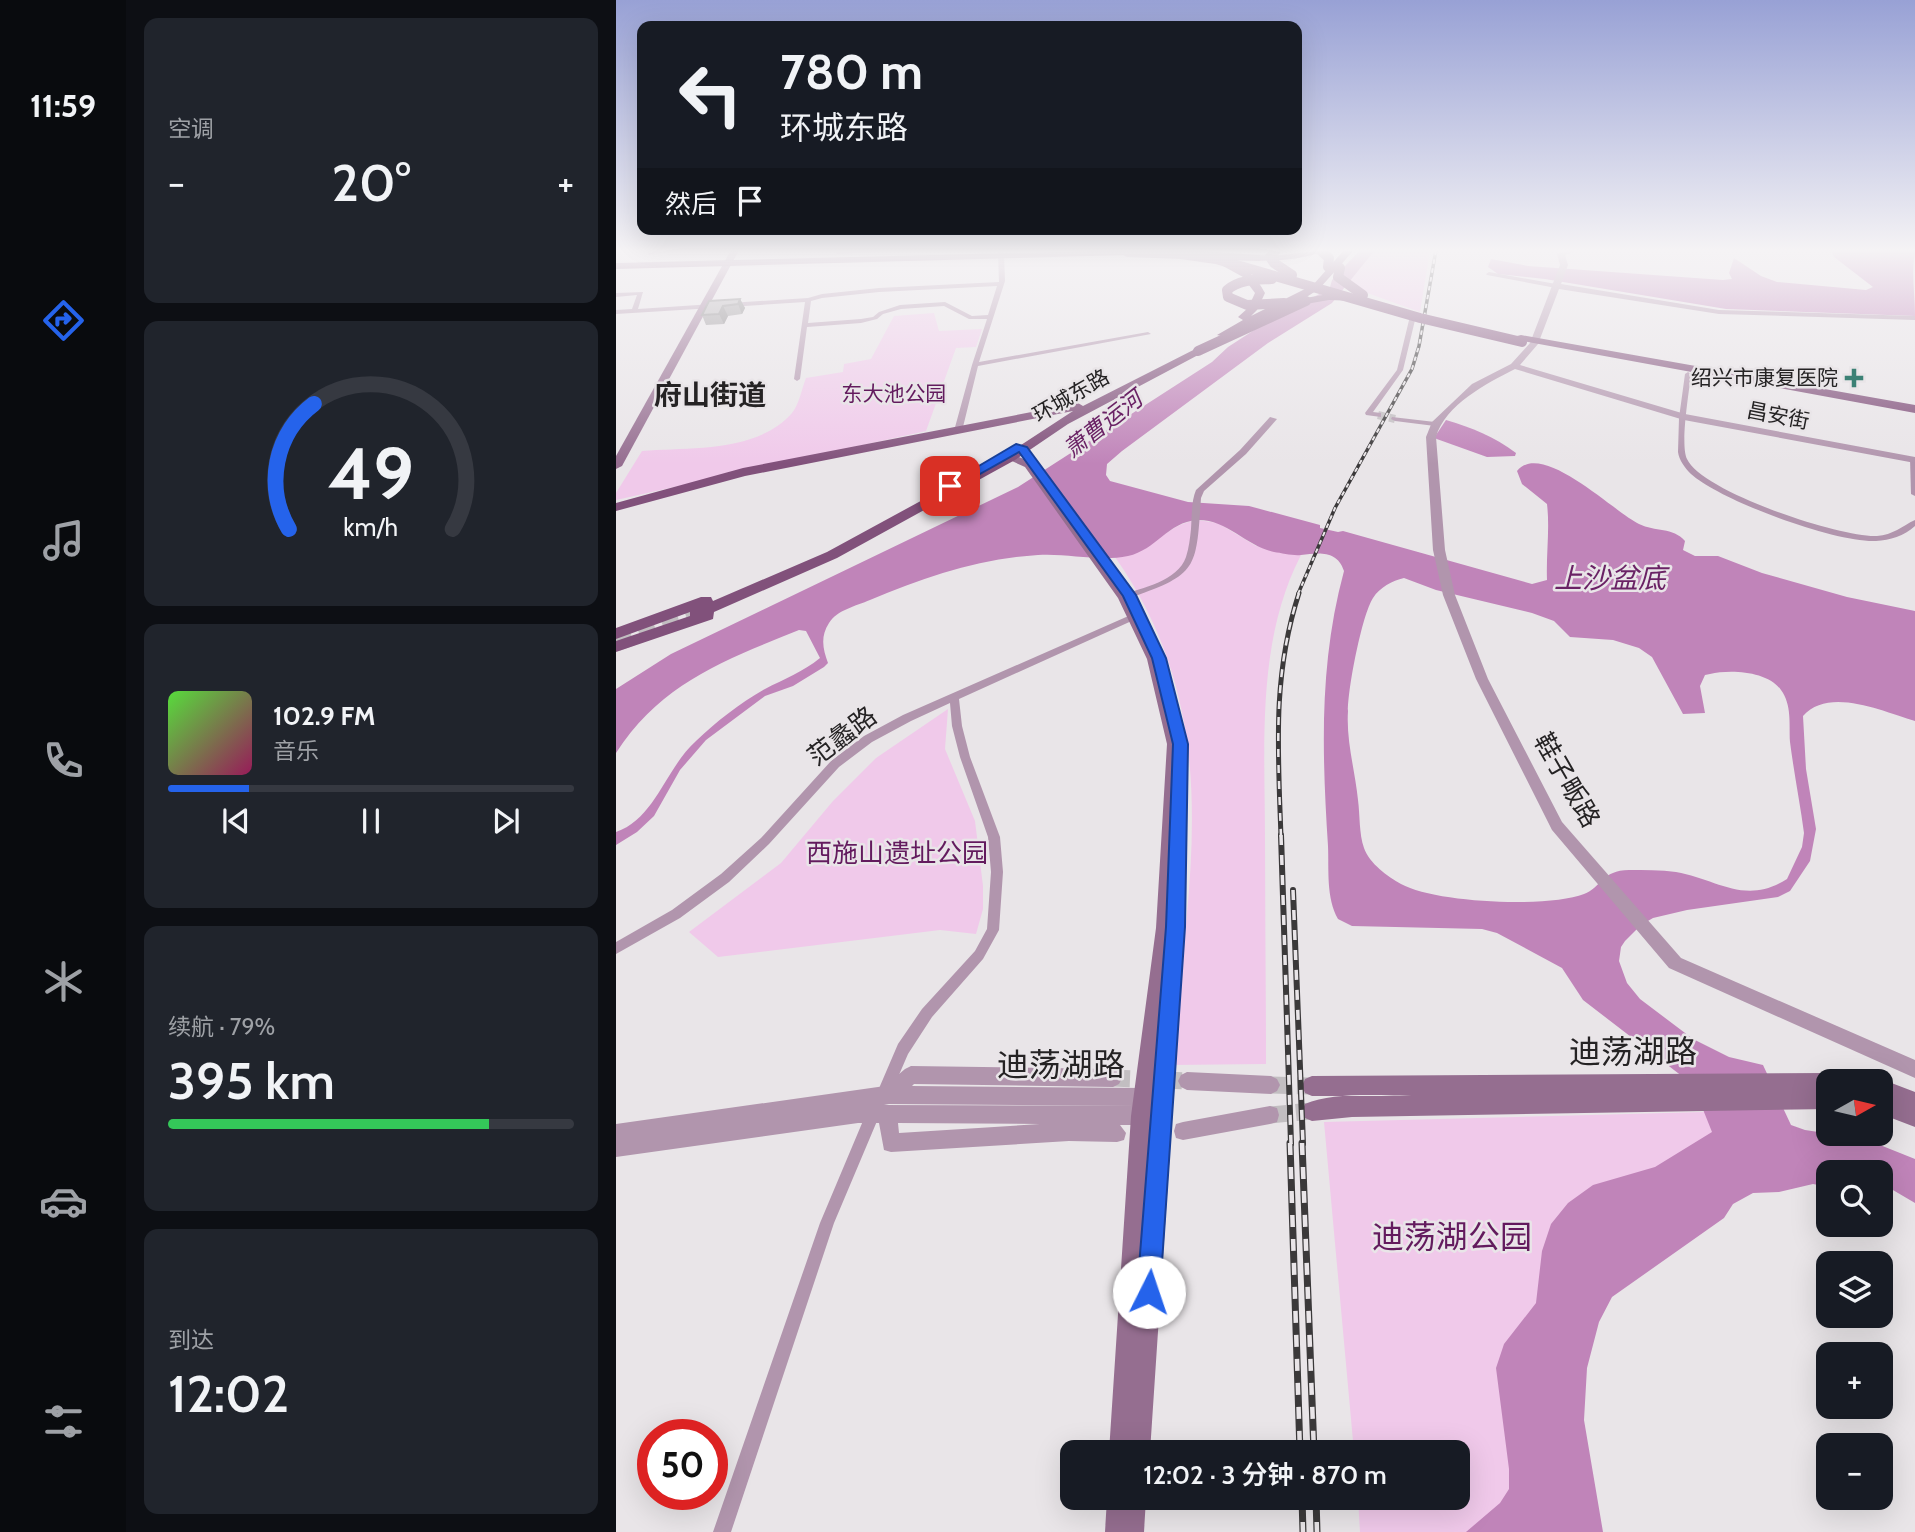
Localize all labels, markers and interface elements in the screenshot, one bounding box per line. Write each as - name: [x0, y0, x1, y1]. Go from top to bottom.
- text: 780 m: [780, 42, 923, 101]
- icon: left: [665, 49, 756, 140]
- text: 11:59: [30, 86, 96, 125]
- text: 环城东路: [780, 108, 908, 147]
- text: 空调: [168, 115, 214, 143]
- text: 20°: [331, 151, 411, 214]
- text: −: [168, 159, 185, 206]
- text: +: [557, 159, 574, 206]
- icon: arrive: [731, 182, 769, 220]
- text: 然后: [665, 188, 717, 220]
- icon: directions: [39, 296, 88, 345]
- street label: 环城东路: [1028, 364, 1113, 427]
- place label: 绍兴市康复医院: [1691, 365, 1838, 390]
- marker: 绍兴市康复医院: [1844, 368, 1864, 388]
- district label: 府山街道: [654, 378, 766, 412]
- park label: 东大池公园: [842, 381, 947, 406]
- water label: 萧曹运河: [1058, 382, 1151, 463]
- street label: 昌安街: [1745, 397, 1811, 434]
- text: 49: [328, 430, 414, 518]
- pin: [920, 456, 980, 516]
- icon: arrive: [931, 467, 969, 505]
- text: km/h: [344, 512, 398, 542]
- icon: music: [39, 516, 88, 565]
- water label: 上沙盆底: [1554, 561, 1670, 595]
- text: 102.9 FM: [273, 700, 375, 732]
- street label: 范蠡路: [801, 700, 883, 772]
- street label: 鞋子畈路: [1527, 727, 1607, 833]
- icon: phone: [39, 736, 88, 785]
- text: 音乐: [273, 737, 319, 765]
- icon: previous: [217, 802, 255, 840]
- icon: pause: [352, 802, 390, 840]
- icon: next: [487, 802, 525, 840]
- park label: 西施山遗址公园: [806, 837, 988, 869]
- icon: climate: [39, 957, 88, 1006]
- text: 续航 · 79%: [168, 1013, 275, 1041]
- street label: 迪荡湖路: [1569, 1032, 1697, 1071]
- street label: 迪荡湖路: [997, 1045, 1125, 1084]
- text: 395 km: [168, 1049, 335, 1112]
- north arrow: [1816, 1069, 1894, 1146]
- map controls: [1816, 1069, 1893, 1510]
- button: search: [1816, 1160, 1893, 1237]
- icon: car: [39, 1177, 88, 1226]
- park label: 迪荡湖公园: [1372, 1217, 1532, 1256]
- button: layers: [1816, 1251, 1893, 1328]
- position arrow: [1112, 1255, 1186, 1329]
- text: 到达: [168, 1326, 214, 1354]
- button: +: [1816, 1342, 1893, 1419]
- text: 12:02: [168, 1362, 289, 1425]
- icon: filters: [39, 1397, 88, 1446]
- speed limit sign: 50: [637, 1419, 728, 1510]
- button: −: [1816, 1433, 1893, 1510]
- text: 12:02 · 3 分钟 · 870 m: [1143, 1459, 1387, 1491]

